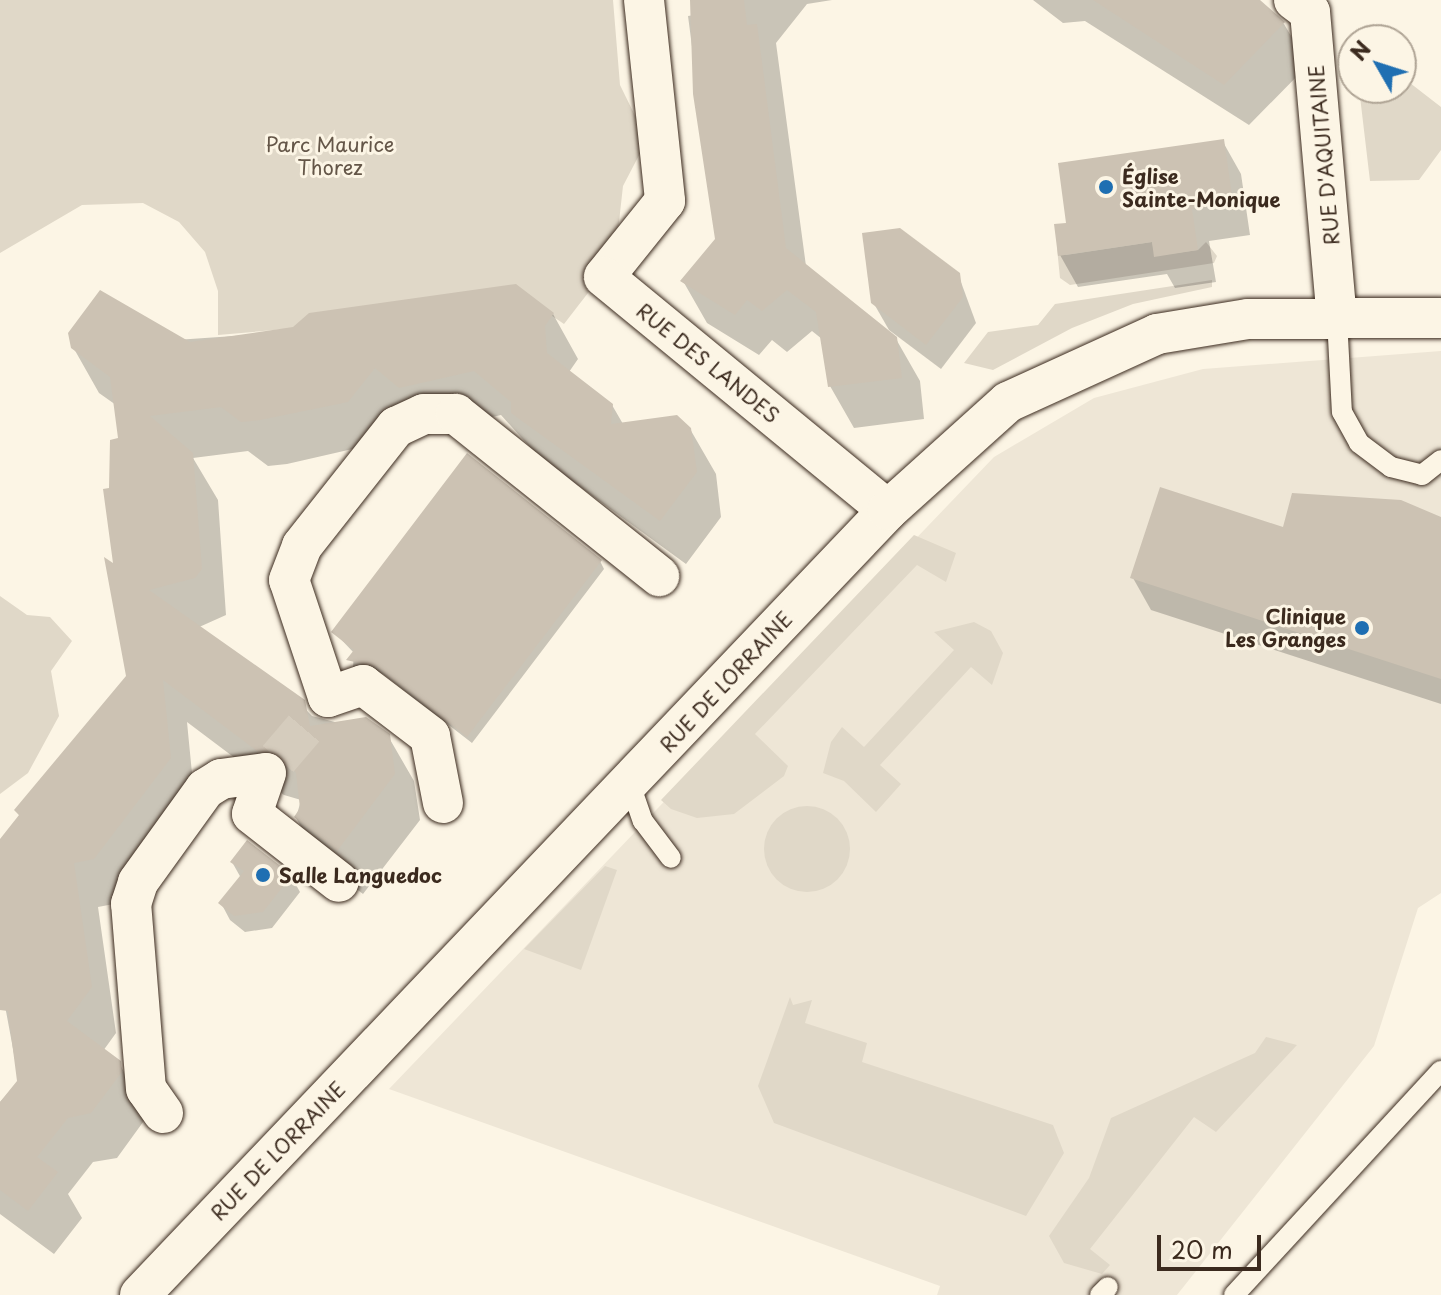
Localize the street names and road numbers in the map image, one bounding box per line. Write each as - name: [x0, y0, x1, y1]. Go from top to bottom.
- street label: RUE D'AQUITAINE: [1304, 63, 1344, 247]
- street label: RUE DES LANDES: [631, 297, 785, 429]
- street label: RUE DE LORRAINE: [654, 606, 798, 758]
- street label: RUE DE LORRAINE: [205, 1076, 351, 1226]

